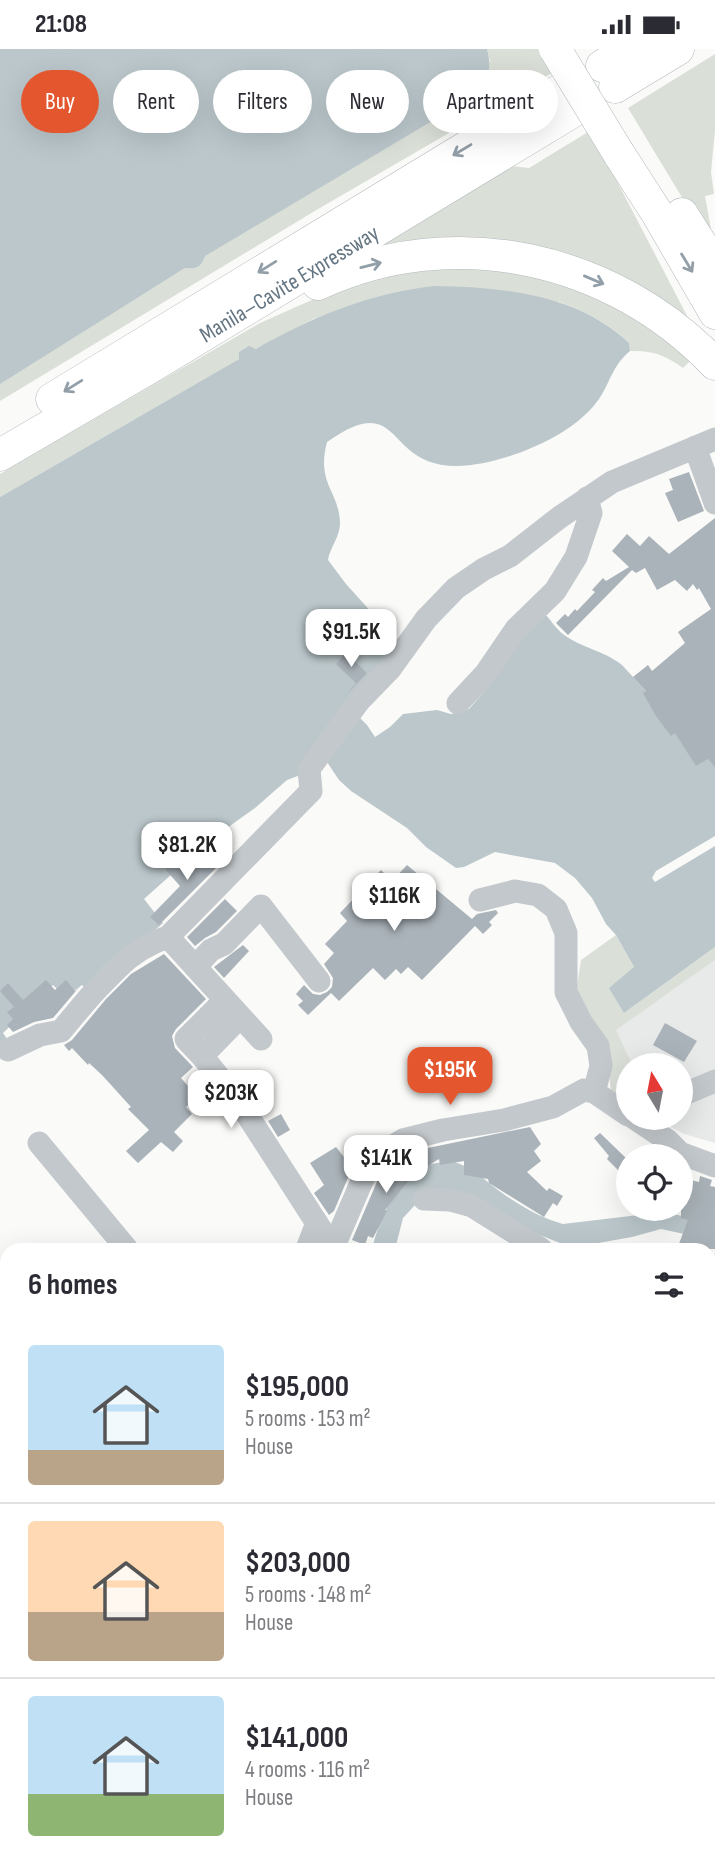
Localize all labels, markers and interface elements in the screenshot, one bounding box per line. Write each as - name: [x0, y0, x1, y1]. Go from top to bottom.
- text: 21:08: [35, 9, 87, 40]
- chip: Buy: [21, 70, 99, 133]
- chip: Rent: [113, 70, 199, 133]
- chip: Filters: [213, 70, 312, 133]
- chip: New: [326, 70, 409, 133]
- chip: Apartment: [423, 70, 558, 133]
- one-way arrow: [452, 143, 472, 157]
- street label: Manila–Cavite Expressway: [195, 219, 384, 349]
- one-way arrow: [680, 252, 694, 272]
- one-way arrow: [359, 258, 382, 271]
- one-way arrow: [258, 260, 277, 275]
- one-way arrow: [583, 274, 604, 287]
- one-way arrow: [64, 380, 84, 394]
- pin: $91.5K: [294, 609, 408, 669]
- text: $91.5K: [322, 618, 380, 646]
- pin: $81.2K: [130, 823, 244, 882]
- text: $81.2K: [157, 831, 217, 859]
- pin: $116K: [345, 873, 443, 933]
- text: $116K: [368, 882, 420, 910]
- pin: $195K: [401, 1047, 499, 1107]
- north arrow: [616, 1053, 693, 1131]
- map controls: [616, 1053, 693, 1221]
- text: $195K: [423, 1056, 477, 1084]
- pin: $203K: [182, 1070, 280, 1130]
- text: $203K: [204, 1079, 258, 1107]
- pin: $141K: [337, 1135, 435, 1195]
- text: $141K: [360, 1144, 412, 1172]
- button: locate: [616, 1144, 693, 1221]
- icon: filters: [650, 1266, 688, 1304]
- text: 6 homes: [28, 1267, 117, 1303]
- text: $195,000: [245, 1369, 349, 1405]
- icon: home: [84, 1373, 168, 1457]
- text: 5 rooms · 153 m²: [245, 1405, 371, 1433]
- text: House: [245, 1433, 293, 1461]
- text: $203,000: [245, 1545, 350, 1581]
- icon: home: [84, 1549, 168, 1633]
- text: 5 rooms · 148 m²: [245, 1581, 372, 1609]
- text: House: [245, 1609, 293, 1637]
- text: $141,000: [245, 1720, 348, 1756]
- icon: home: [84, 1724, 168, 1808]
- text: 4 rooms · 116 m²: [245, 1756, 370, 1784]
- text: House: [245, 1784, 293, 1812]

